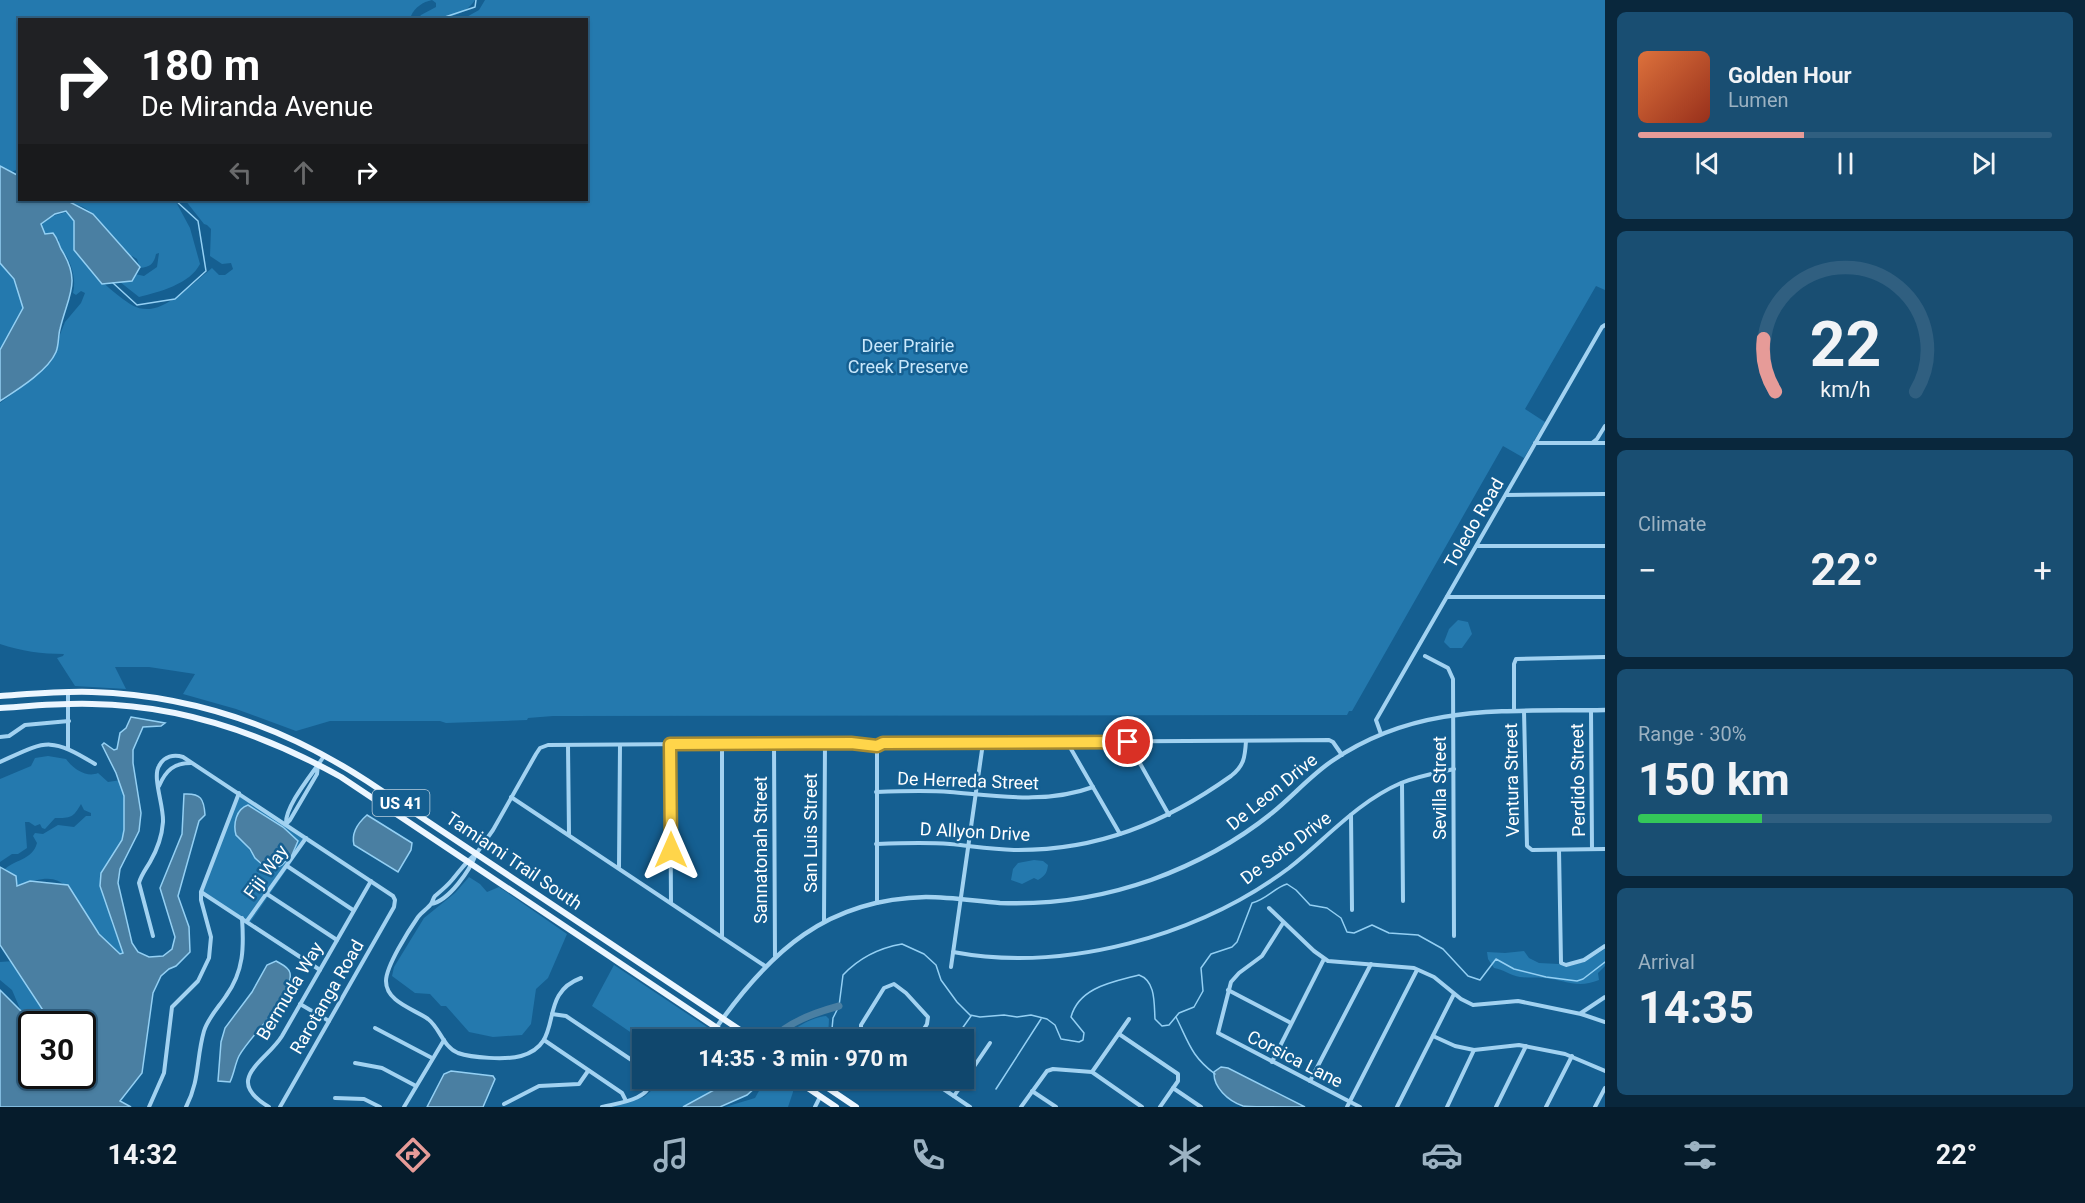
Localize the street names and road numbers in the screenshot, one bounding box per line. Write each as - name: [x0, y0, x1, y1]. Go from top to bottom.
- street label: Toledo Road: [1439, 474, 1508, 571]
- street label: Ventura Street: [1500, 723, 1523, 837]
- street label: Perdido Street: [1566, 723, 1589, 837]
- street label: Sevilla Street: [1429, 736, 1450, 840]
- street label: De Leon Drive: [1222, 749, 1321, 834]
- street label: De Herreda Street: [897, 768, 1039, 793]
- street label: San Luis Street: [800, 773, 821, 893]
- street label: Sannatonah Street: [750, 776, 771, 924]
- road number: US 41: [372, 790, 430, 816]
- street label: Tamiami Trail South: [442, 807, 586, 914]
- street label: De Soto Drive: [1236, 807, 1335, 888]
- street label: D Allyon Drive: [919, 818, 1031, 845]
- street label: Fiji Way: [239, 840, 292, 903]
- street label: Rarotanga Road: [285, 936, 368, 1058]
- street label: Bermuda Way: [252, 937, 327, 1044]
- street label: Corsica Lane: [1244, 1025, 1347, 1092]

